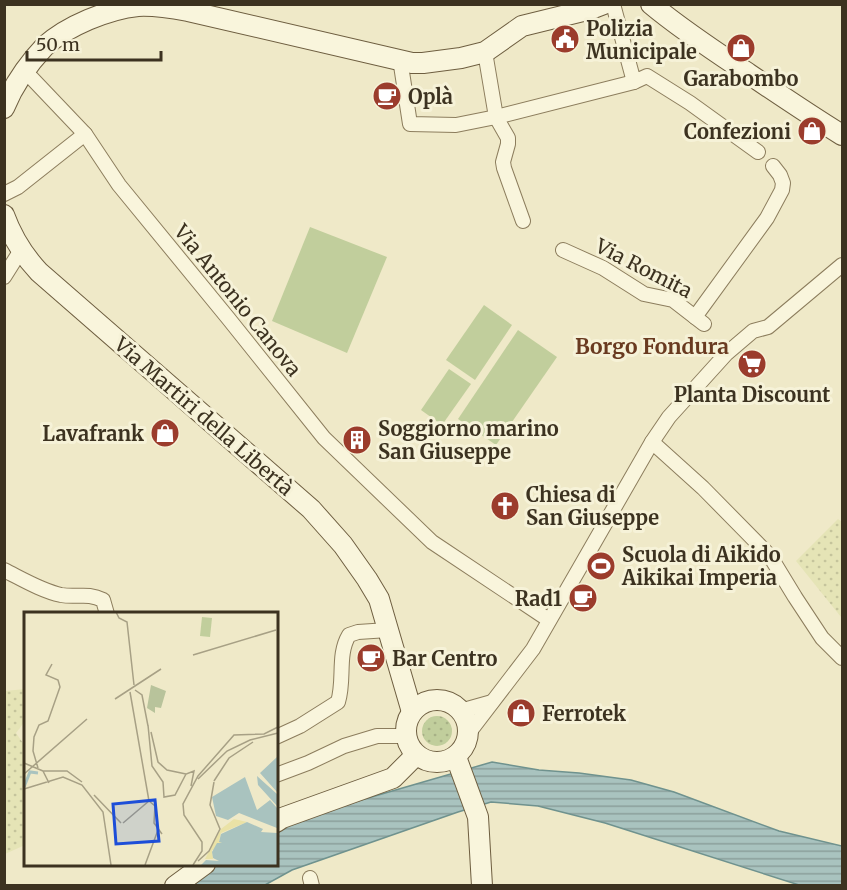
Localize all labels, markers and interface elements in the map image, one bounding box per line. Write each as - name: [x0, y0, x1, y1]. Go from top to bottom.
- place label: Polizia Municipale: [586, 16, 697, 64]
- public building icon: Polizia Municipale: [549, 23, 581, 55]
- scale bar: [27, 24, 160, 62]
- shop icon: Garabombo: [725, 32, 757, 64]
- text: 50 m: [36, 33, 80, 56]
- place label: Garabombo: [683, 66, 799, 91]
- cafe icon: Oplà: [371, 80, 403, 112]
- place label: Oplà: [408, 84, 453, 109]
- shop icon: Confezioni: [796, 115, 828, 147]
- place label: Confezioni: [684, 119, 791, 144]
- street label: Via Antonio Canova: [169, 218, 307, 381]
- street label: Via Romita: [591, 233, 697, 303]
- street label: Via Martiri della Libertà: [109, 331, 299, 501]
- district label: Borgo Fondura: [575, 333, 729, 360]
- supermarket icon: Planta Discount: [736, 348, 768, 380]
- place label: Planta Discount: [674, 382, 830, 407]
- place label: Soggiorno marino San Giuseppe: [378, 416, 559, 464]
- shop icon: Lavafrank: [149, 417, 181, 449]
- place label: Lavafrank: [42, 421, 144, 446]
- building icon: Soggiorno marino San Giuseppe: [341, 424, 373, 456]
- place label: Chiesa di San Giuseppe: [526, 482, 659, 530]
- church icon: Chiesa di San Giuseppe: [489, 490, 521, 522]
- place label: Scuola di Aikido Aikikai Imperia: [621, 542, 781, 590]
- sports icon: Scuola di Aikido Aikikai Imperia: [585, 550, 617, 582]
- cafe icon: Rad1: [567, 582, 599, 614]
- place label: Rad1: [515, 586, 562, 611]
- inset map: [24, 612, 278, 866]
- cafe icon: Bar Centro: [355, 642, 387, 674]
- place label: Bar Centro: [392, 646, 498, 671]
- shop icon: Ferrotek: [505, 697, 537, 729]
- place label: Ferrotek: [542, 701, 626, 726]

